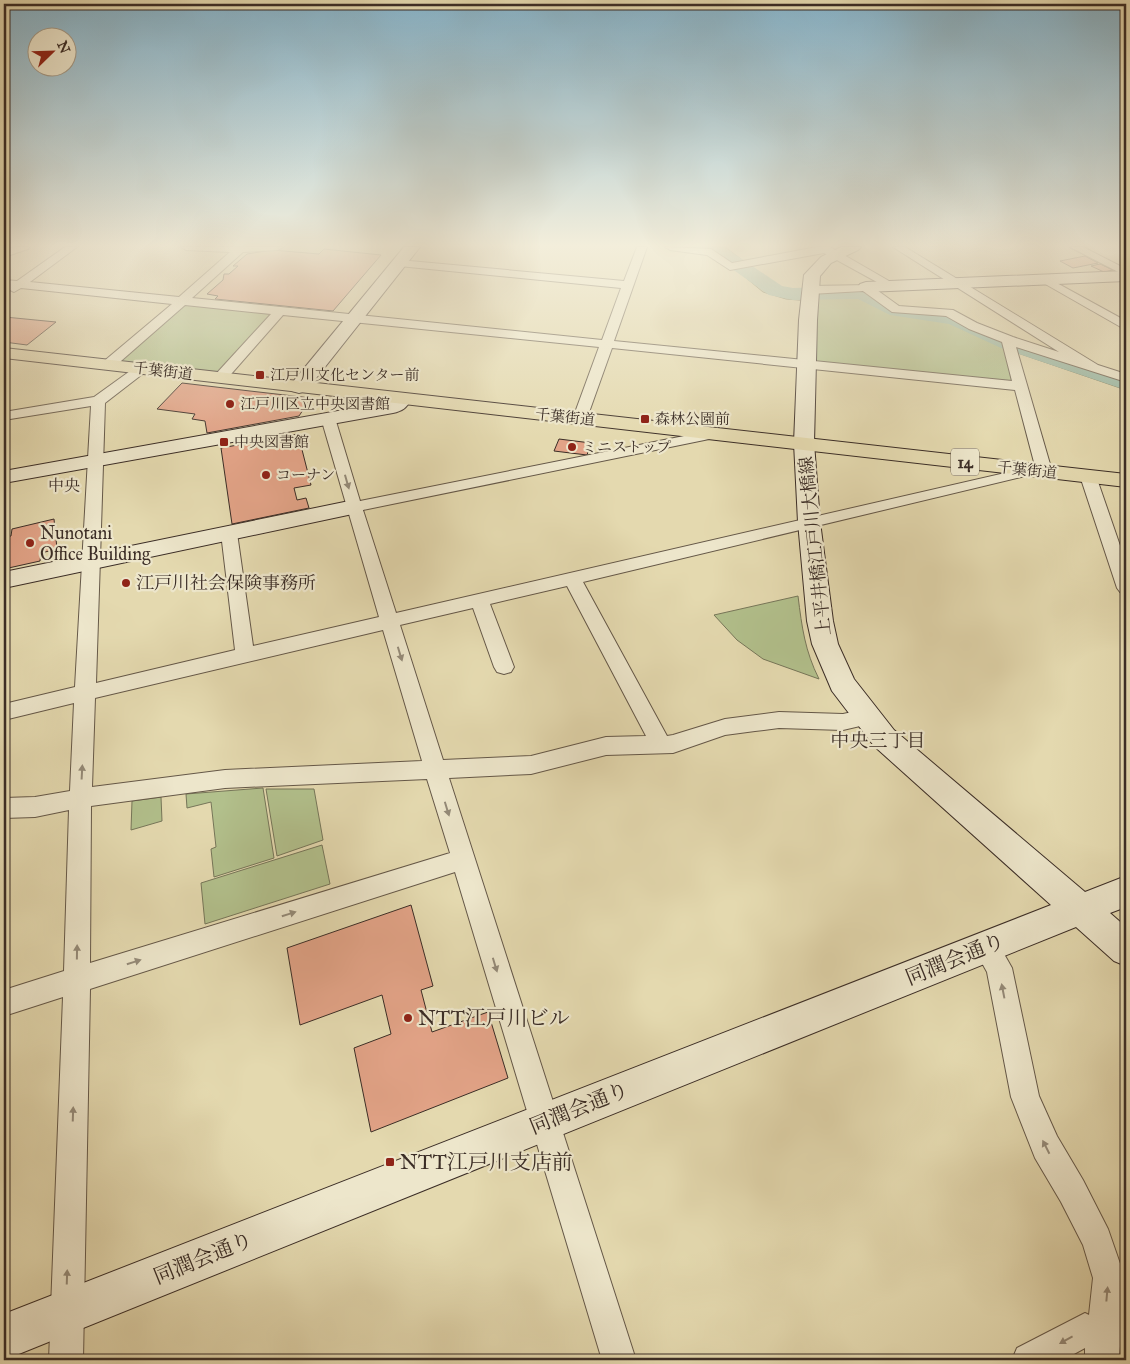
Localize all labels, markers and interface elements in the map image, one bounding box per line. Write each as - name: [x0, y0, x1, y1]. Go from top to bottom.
- north arrow: [28, 28, 78, 78]
- text: N: [53, 38, 74, 56]
- street label: 千葉街道: [132, 358, 194, 384]
- place label: 江戸川文化センター前: [270, 366, 419, 384]
- marker: 江戸川文化センター前: [254, 369, 266, 381]
- place label: 江戸川区立中央図書館: [240, 395, 390, 413]
- marker: 江戸川区立中央図書館: [224, 398, 236, 410]
- street label: 千葉街道: [534, 405, 596, 429]
- place label: 森林公園前: [655, 410, 730, 428]
- marker: 森林公園前: [639, 413, 651, 425]
- place label: 中央図書館: [234, 433, 309, 451]
- marker: 中央図書館: [218, 436, 230, 448]
- place label: ミニストップ: [582, 438, 672, 456]
- marker: ミニストップ: [566, 441, 578, 453]
- road number: 14: [951, 448, 979, 476]
- street label: 上平井橋江戸川大橋線: [795, 455, 835, 637]
- street label: 千葉街道: [996, 458, 1058, 482]
- place label: コーナン: [276, 466, 335, 484]
- marker: コーナン: [260, 469, 272, 481]
- one-way arrow: [343, 475, 351, 490]
- district label: 中央: [48, 476, 80, 495]
- place label: Nunotani Office Building: [40, 522, 151, 566]
- marker: Nunotani Office Building: [24, 537, 36, 549]
- place label: 江戸川社会保険事務所: [136, 572, 316, 594]
- marker: 江戸川社会保険事務所: [120, 577, 132, 589]
- one-way arrow: [396, 647, 404, 662]
- district label: 中央三丁目: [830, 729, 926, 752]
- one-way arrow: [78, 764, 86, 780]
- one-way arrow: [444, 802, 452, 817]
- one-way arrow: [282, 909, 297, 917]
- street label: 同潤会通り: [901, 927, 1009, 991]
- one-way arrow: [73, 943, 81, 959]
- one-way arrow: [492, 957, 500, 972]
- one-way arrow: [126, 958, 141, 965]
- one-way arrow: [999, 982, 1007, 998]
- place label: NTT江戸川ビル: [418, 1005, 570, 1031]
- marker: NTT江戸川ビル: [402, 1012, 414, 1024]
- street label: 同潤会通り: [525, 1076, 633, 1140]
- one-way arrow: [69, 1106, 77, 1122]
- one-way arrow: [1042, 1139, 1050, 1154]
- place label: NTT江戸川支店前: [400, 1149, 573, 1175]
- marker: NTT江戸川支店前: [384, 1156, 396, 1168]
- street label: 同潤会通り: [149, 1226, 257, 1290]
- one-way arrow: [64, 1268, 72, 1284]
- one-way arrow: [1103, 1286, 1111, 1302]
- one-way arrow: [1059, 1336, 1074, 1344]

